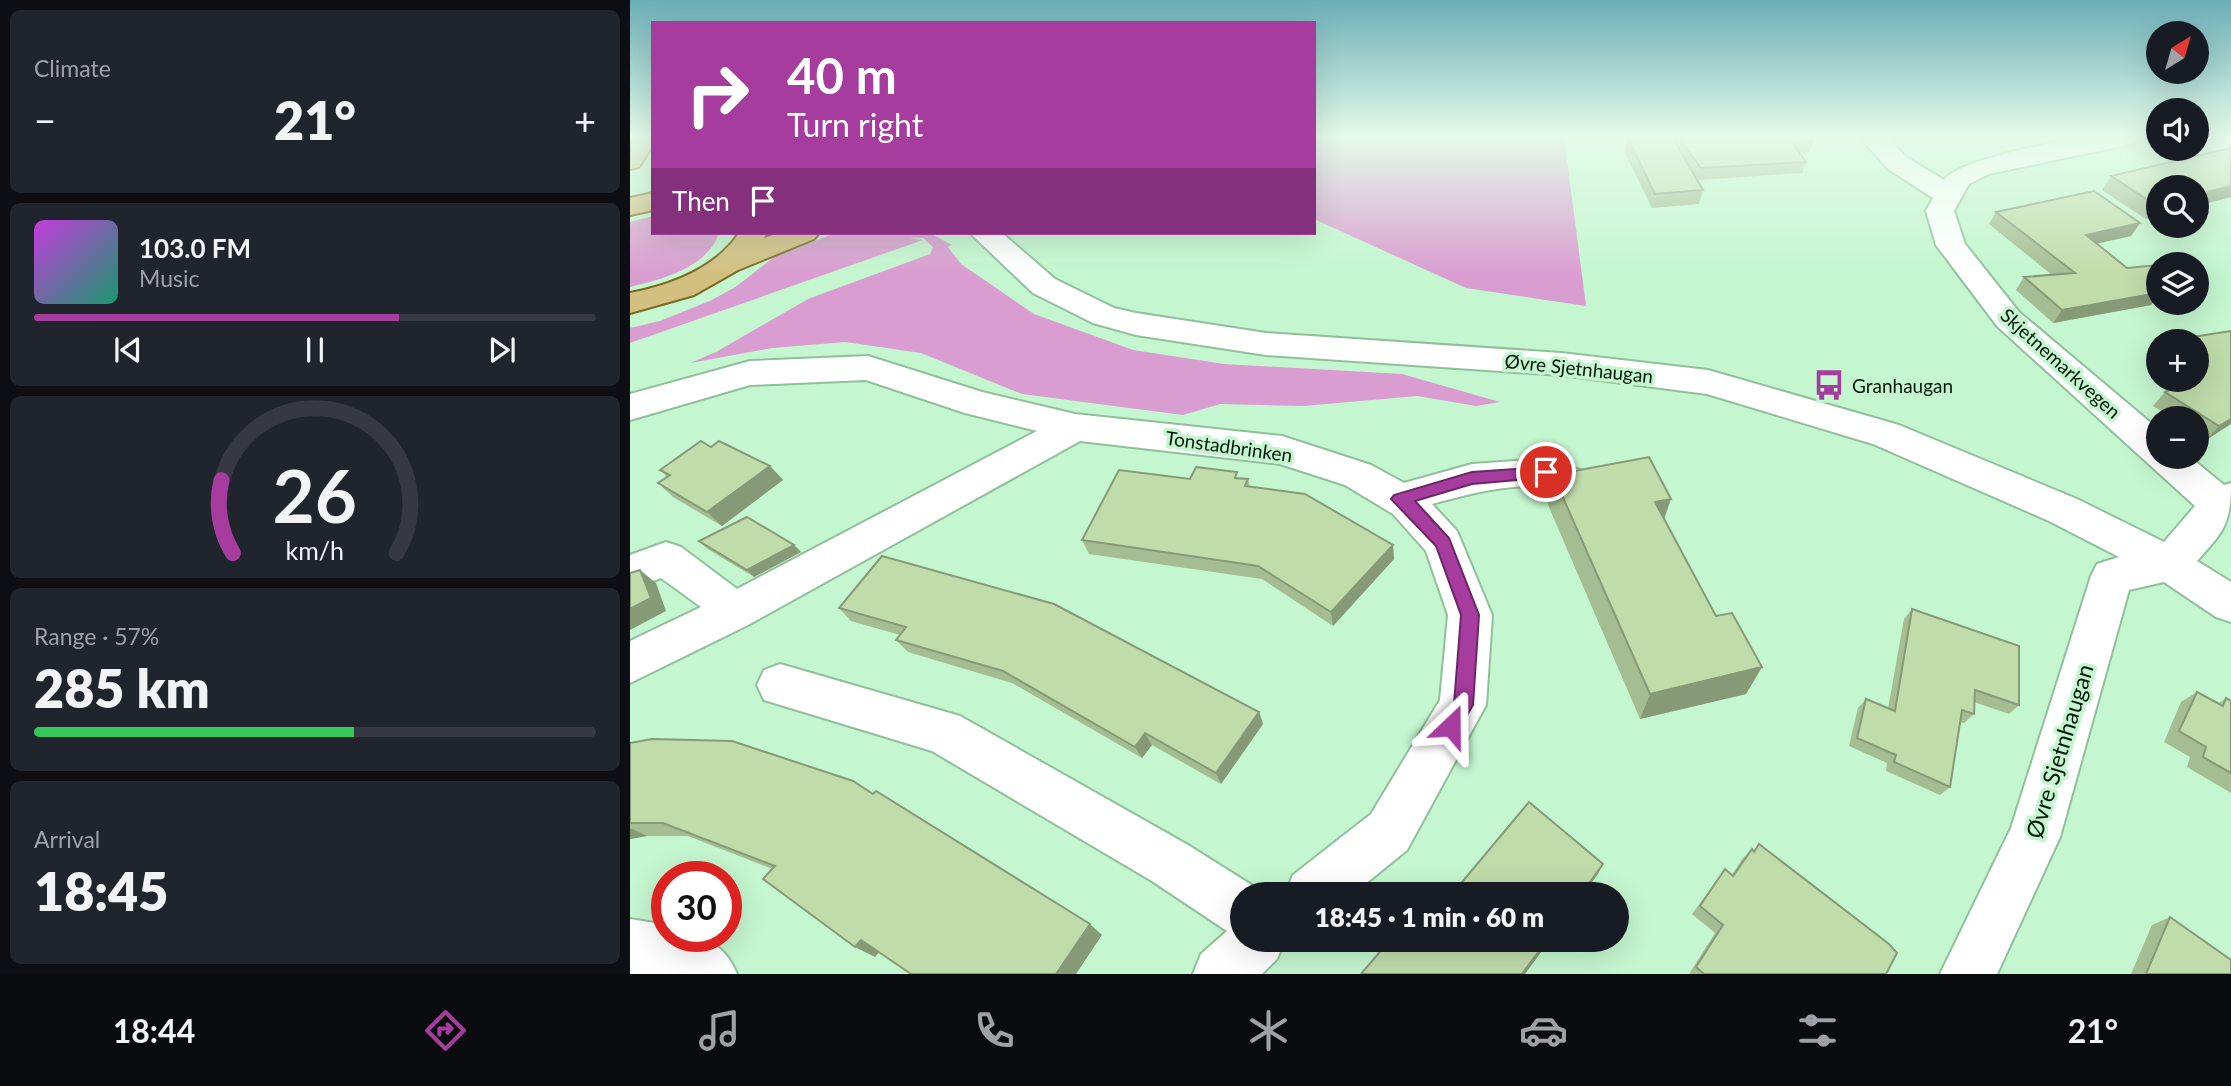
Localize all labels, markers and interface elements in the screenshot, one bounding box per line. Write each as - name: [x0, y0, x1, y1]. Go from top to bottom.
- north arrow: [2146, 21, 2208, 84]
- map controls: [2146, 21, 2209, 469]
- text: 40 m: [787, 46, 897, 104]
- icon: right: [672, 49, 763, 140]
- text: Climate: [34, 54, 111, 82]
- text: 21°: [274, 89, 356, 151]
- text: −: [34, 97, 56, 143]
- text: +: [574, 97, 596, 143]
- button: sound: [2146, 98, 2209, 161]
- text: Turn right: [787, 105, 923, 144]
- button: search: [2146, 175, 2209, 238]
- icon: arrive: [744, 182, 782, 220]
- text: Then: [672, 185, 730, 217]
- text: 103.0 FM: [139, 232, 251, 264]
- button: layers: [2146, 252, 2209, 315]
- text: Music: [139, 264, 199, 292]
- street label: Skjetnemarkvegen: [1996, 303, 2126, 423]
- button: +: [2146, 329, 2209, 392]
- icon: previous: [109, 331, 147, 369]
- icon: pause: [296, 331, 334, 369]
- icon: next: [483, 331, 521, 369]
- street label: Øvre Sjetnhaugan: [1504, 349, 1654, 387]
- bus stop icon: Granhaugan: [1812, 368, 1846, 402]
- place label: Granhaugan: [1852, 374, 1953, 397]
- button: −: [2146, 406, 2209, 469]
- street label: Tonstadbrinken: [1164, 426, 1294, 466]
- pin: [1516, 442, 1576, 502]
- text: 26: [273, 451, 357, 539]
- icon: arrive: [1527, 453, 1565, 491]
- text: km/h: [286, 535, 344, 565]
- text: Range · 57%: [34, 622, 159, 650]
- text: 285 km: [34, 657, 210, 719]
- street label: Øvre Sjetnhaugan: [2019, 661, 2099, 841]
- position arrow: [1414, 689, 1488, 763]
- text: Arrival: [34, 825, 100, 853]
- text: 18:45: [34, 860, 168, 922]
- speed limit sign: 30: [651, 861, 742, 952]
- text: 18:45 · 1 min · 60 m: [1315, 901, 1544, 933]
- icon: directions: [421, 1006, 470, 1055]
- icon: music: [695, 1006, 744, 1055]
- icon: phone: [970, 1006, 1019, 1055]
- icon: climate: [1244, 1006, 1293, 1055]
- icon: car: [1519, 1006, 1568, 1055]
- icon: filters: [1793, 1006, 1842, 1055]
- text: 18:44: [113, 1011, 195, 1050]
- text: 21°: [2068, 1011, 2118, 1050]

